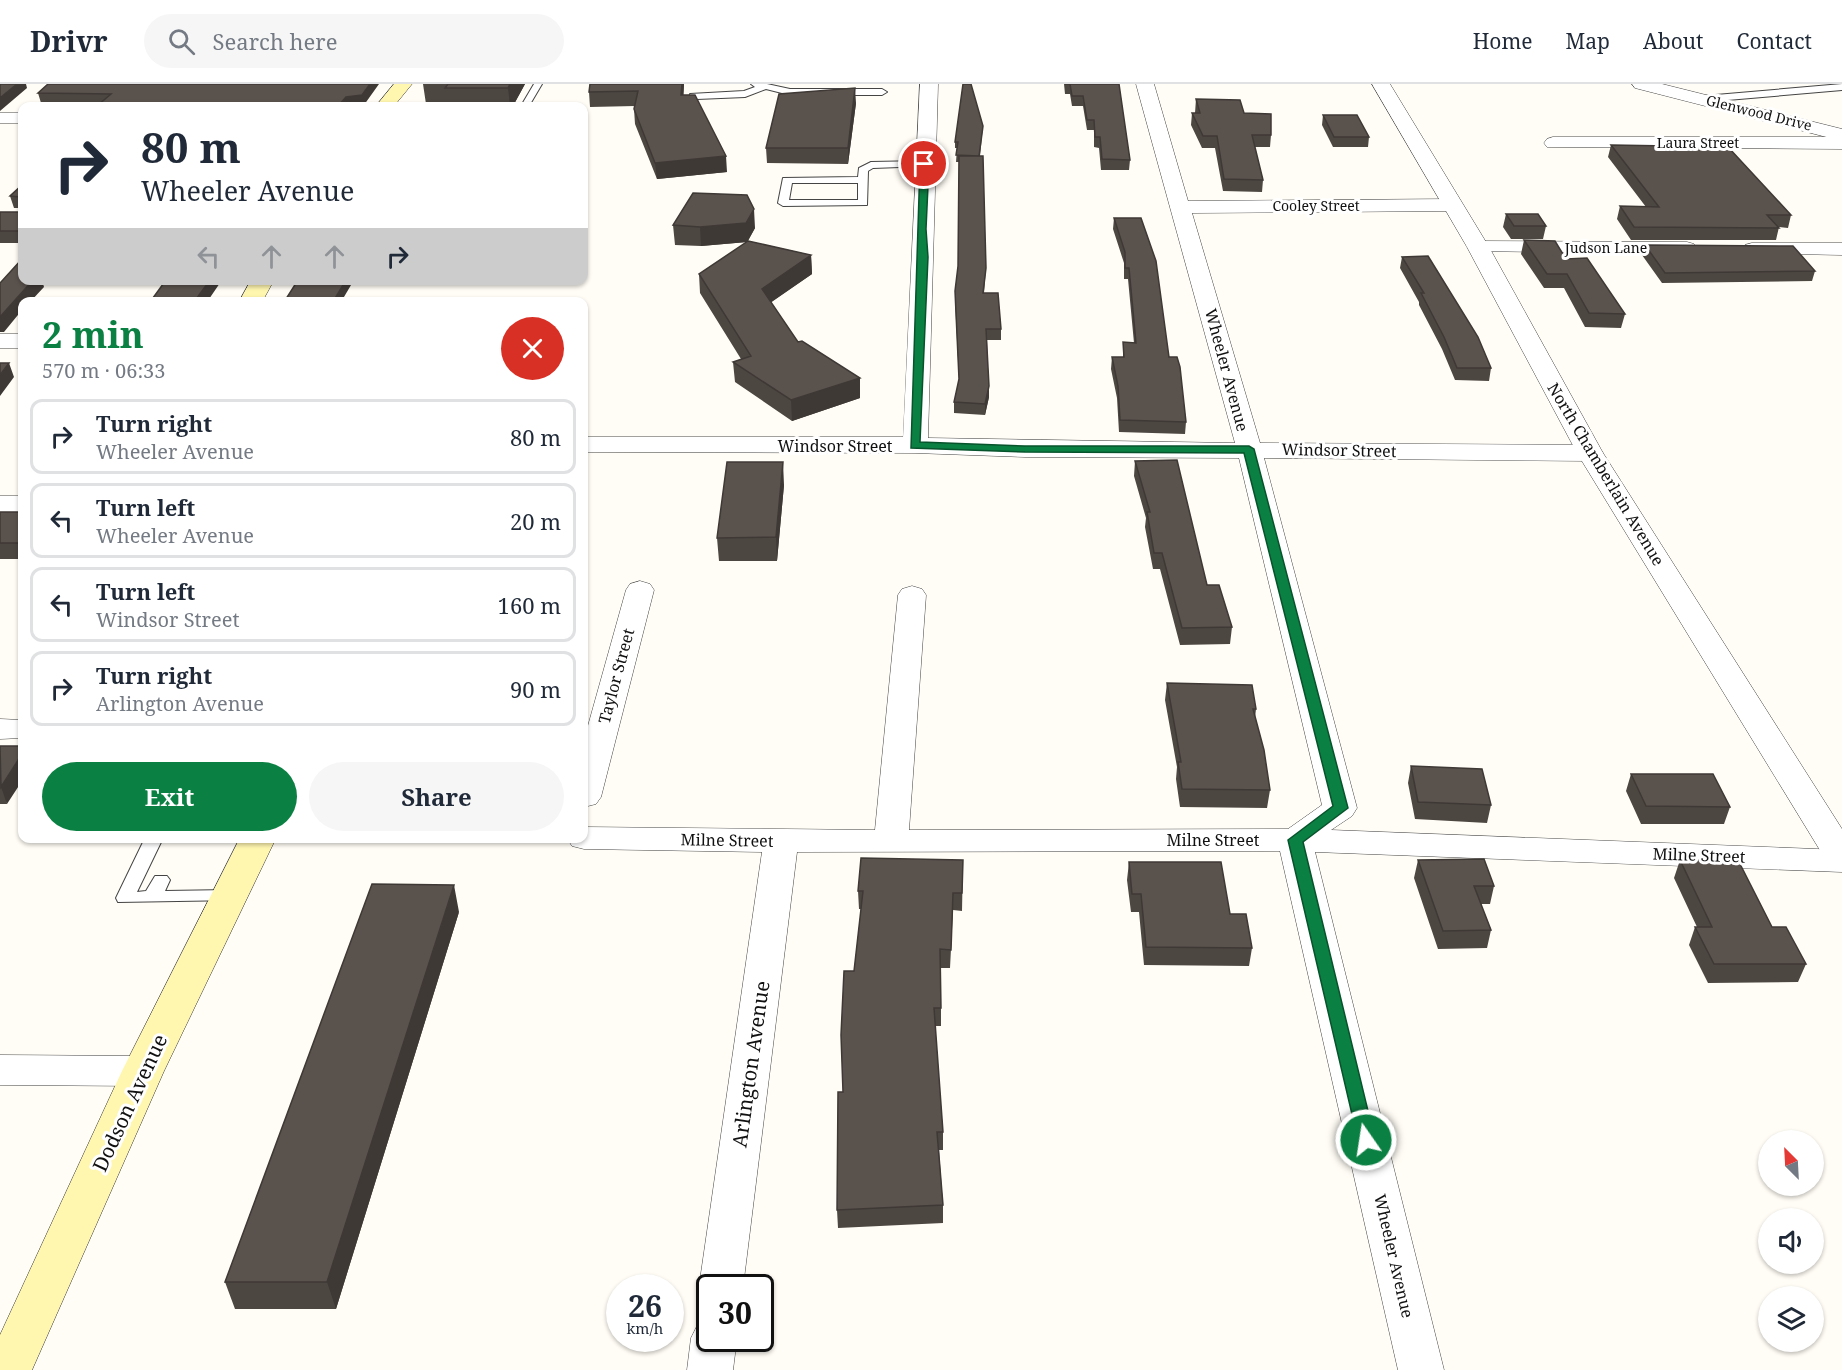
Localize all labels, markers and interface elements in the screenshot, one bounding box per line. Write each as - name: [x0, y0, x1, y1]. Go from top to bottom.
- search box: [144, 14, 564, 68]
- text: Drivr: [30, 22, 108, 60]
- icon: search: [165, 25, 198, 58]
- text: Search here: [213, 26, 337, 56]
- text: Home: [1473, 27, 1533, 55]
- text: Map: [1566, 27, 1610, 55]
- text: About: [1643, 27, 1704, 55]
- text: Contact: [1737, 27, 1812, 55]
- street label: Glenwood Drive: [1704, 90, 1814, 135]
- text: 80 m: [141, 118, 241, 175]
- icon: right: [42, 126, 120, 204]
- street label: Laura Street: [1657, 133, 1739, 152]
- pin: [898, 138, 949, 189]
- icon: arrive: [907, 147, 940, 180]
- text: Wheeler Avenue: [141, 172, 354, 209]
- street label: Cooley Street: [1272, 196, 1360, 215]
- street label: Judson Lane: [1564, 238, 1647, 257]
- icon: left: [192, 240, 225, 273]
- icon: ahead: [255, 240, 288, 273]
- icon: ahead: [318, 240, 351, 273]
- icon: right: [381, 240, 414, 273]
- street label: Wheeler Avenue: [1200, 306, 1254, 434]
- text: 2 min: [42, 310, 144, 359]
- button: close: [501, 317, 564, 380]
- text: 570 m · 06:33: [42, 357, 165, 384]
- street label: North Chamberlain Avenue: [1543, 378, 1669, 570]
- text: Turn right: [96, 408, 212, 438]
- icon: right: [45, 420, 78, 453]
- text: 80 m: [510, 422, 561, 452]
- street label: Windsor Street: [778, 435, 893, 457]
- text: Wheeler Avenue: [96, 438, 254, 465]
- street label: Windsor Street: [1281, 438, 1397, 462]
- text: Turn left: [96, 492, 195, 522]
- icon: left: [45, 504, 78, 537]
- text: 20 m: [510, 506, 561, 536]
- text: Wheeler Avenue: [96, 522, 254, 549]
- text: Turn left: [96, 576, 195, 606]
- icon: left: [45, 588, 78, 621]
- text: 160 m: [498, 590, 561, 620]
- text: Windsor Street: [96, 606, 239, 633]
- street label: Taylor Street: [593, 626, 639, 726]
- text: Turn right: [96, 660, 212, 690]
- icon: right: [45, 672, 78, 705]
- text: 90 m: [510, 674, 561, 704]
- text: Arlington Avenue: [96, 690, 264, 717]
- button: Exit: [42, 762, 297, 831]
- button: Share: [309, 762, 564, 831]
- street label: Milne Street: [680, 828, 774, 852]
- street label: Milne Street: [1167, 829, 1260, 851]
- street label: Milne Street: [1652, 842, 1746, 868]
- street label: Arlington Avenue: [725, 979, 776, 1149]
- street label: Dodson Avenue: [86, 1030, 173, 1176]
- position arrow: [1334, 1108, 1398, 1172]
- north arrow: [1758, 1130, 1824, 1196]
- map controls: [1758, 1130, 1824, 1352]
- street label: Wheeler Avenue: [1369, 1192, 1419, 1320]
- button: sound: [1758, 1208, 1824, 1274]
- speed limit sign: 30: [696, 1274, 774, 1352]
- text: 26: [628, 1285, 662, 1326]
- button: layers: [1758, 1286, 1824, 1352]
- text: km/h: [627, 1318, 663, 1338]

